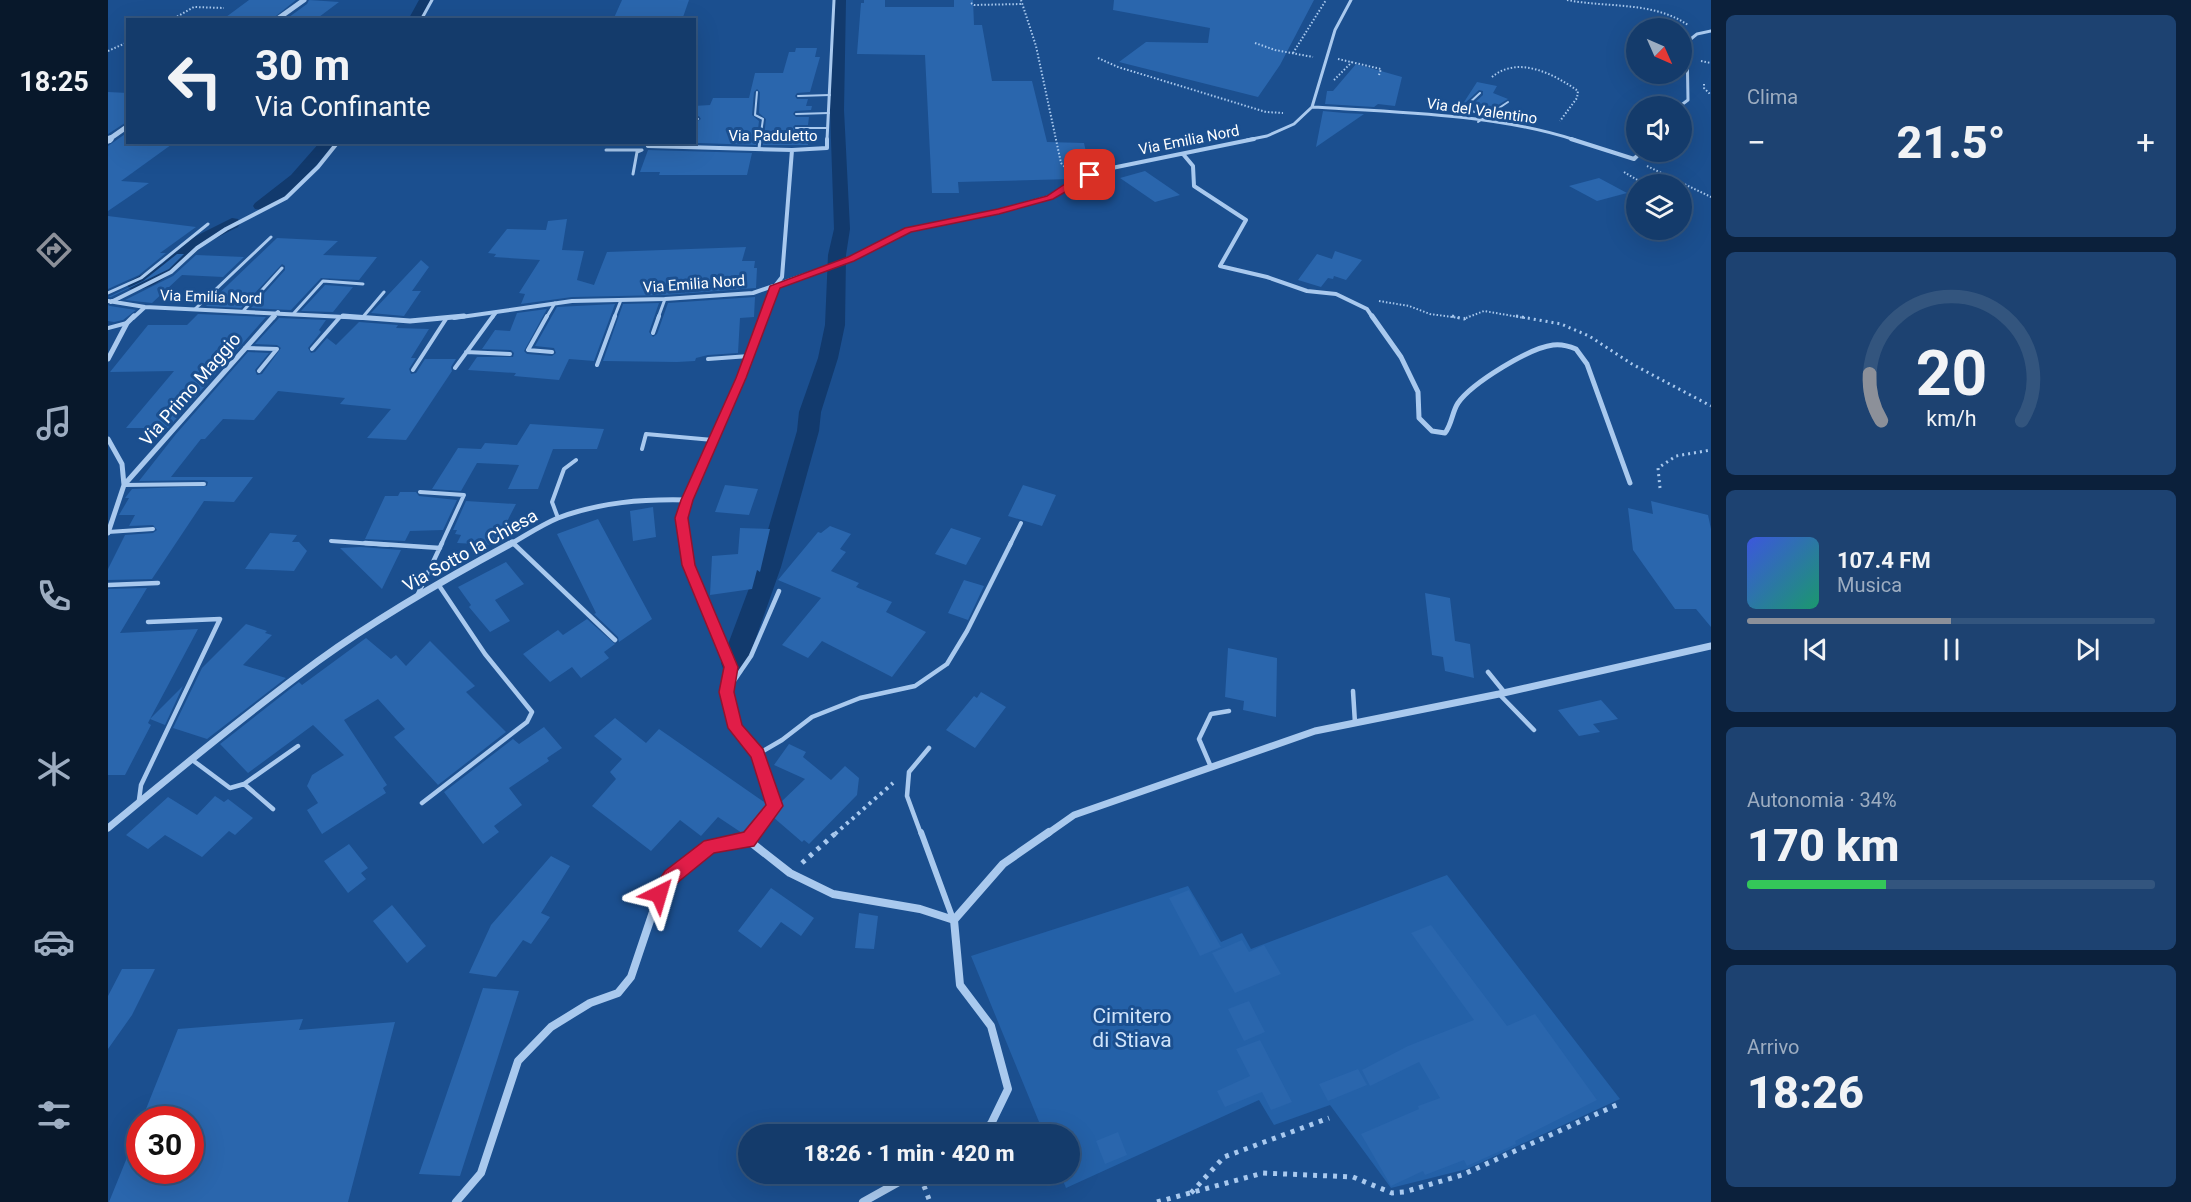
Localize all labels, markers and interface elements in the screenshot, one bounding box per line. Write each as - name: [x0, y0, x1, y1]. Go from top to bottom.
- north arrow: [1626, 18, 1692, 84]
- map controls: [1626, 18, 1692, 240]
- text: 30 m: [255, 41, 350, 90]
- icon: left: [156, 42, 234, 120]
- text: 18:25: [19, 66, 89, 98]
- text: Clima: [1747, 85, 1798, 109]
- text: Via Confinante: [255, 91, 431, 123]
- street label: Via del Valentino: [1426, 94, 1538, 128]
- button: sound: [1626, 96, 1692, 162]
- text: 21.5°: [1897, 116, 2006, 169]
- street label: Via Emilia Nord: [1137, 121, 1241, 159]
- text: −: [1747, 123, 1766, 162]
- text: +: [2136, 123, 2155, 162]
- street label: Via Paduletto: [728, 127, 818, 145]
- pin: [1064, 149, 1115, 200]
- icon: arrive: [1073, 158, 1106, 191]
- button: layers: [1626, 174, 1692, 240]
- icon: directions: [33, 229, 75, 271]
- street label: Via Emilia Nord: [642, 271, 746, 297]
- street label: Via Emilia Nord: [160, 286, 262, 308]
- street label: Via Primo Maggio: [135, 328, 245, 450]
- text: 20: [1915, 337, 1987, 410]
- icon: music: [33, 402, 75, 444]
- text: km/h: [1926, 406, 1976, 431]
- street label: Via Sotto la Chiesa: [399, 504, 541, 596]
- text: 107.4 FM: [1837, 548, 1931, 573]
- text: Musica: [1837, 573, 1902, 597]
- icon: phone: [33, 575, 75, 617]
- icon: previous: [1799, 633, 1832, 666]
- icon: pause: [1935, 633, 1968, 666]
- icon: next: [2071, 633, 2104, 666]
- icon: climate: [33, 748, 75, 790]
- text: Autonomia · 34%: [1747, 788, 1897, 812]
- text: 170 km: [1747, 819, 1899, 872]
- position arrow: [627, 862, 691, 926]
- icon: car: [33, 921, 75, 963]
- park label: Cimitero di Stiava: [1092, 1004, 1172, 1052]
- text: Arrivo: [1747, 1035, 1799, 1059]
- text: 18:26: [1747, 1066, 1864, 1119]
- icon: filters: [33, 1094, 75, 1136]
- speed limit sign: 30: [126, 1106, 204, 1184]
- text: 18:26 · 1 min · 420 m: [804, 1141, 1014, 1166]

